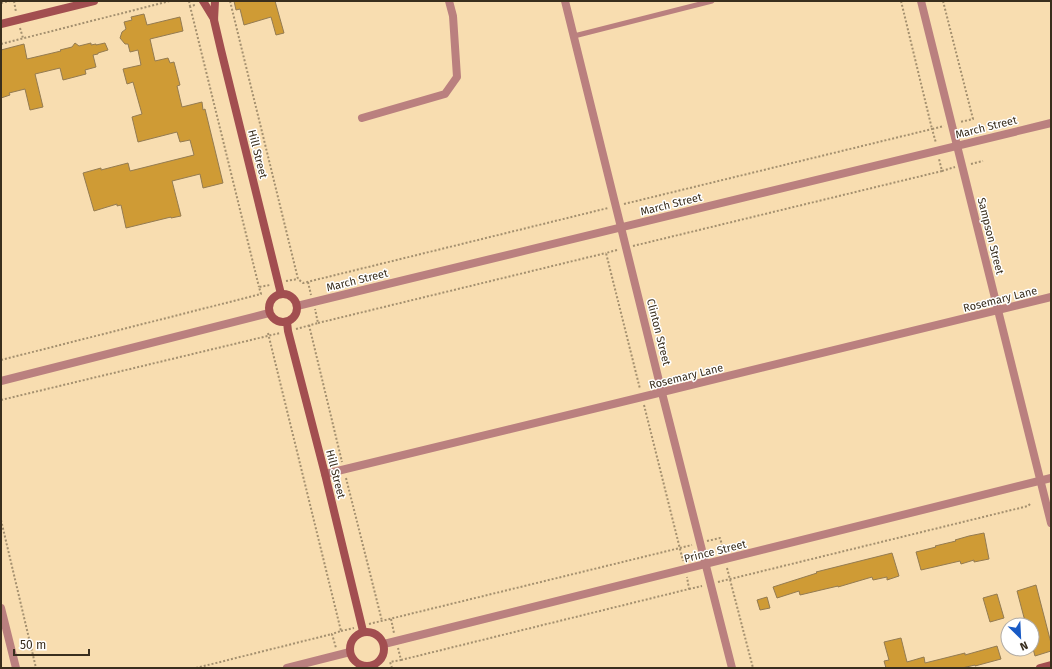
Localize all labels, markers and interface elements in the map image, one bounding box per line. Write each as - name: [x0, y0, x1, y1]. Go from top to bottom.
- street label: March Street: [954, 114, 1018, 141]
- street label: Hill Street: [245, 128, 270, 180]
- street label: March Street: [639, 191, 703, 218]
- street label: Sampson Street: [975, 196, 1006, 276]
- street label: March Street: [325, 267, 389, 294]
- street label: Rosemary Lane: [962, 284, 1038, 315]
- street label: Clinton Street: [644, 297, 673, 367]
- street label: Rosemary Lane: [648, 361, 724, 392]
- street label: Hill Street: [323, 448, 348, 500]
- street label: Prince Street: [683, 537, 748, 566]
- north arrow: [1000, 617, 1040, 657]
- scale bar: [14, 631, 89, 657]
- text: 50 m: [20, 638, 46, 652]
- text: N: [1018, 638, 1030, 653]

